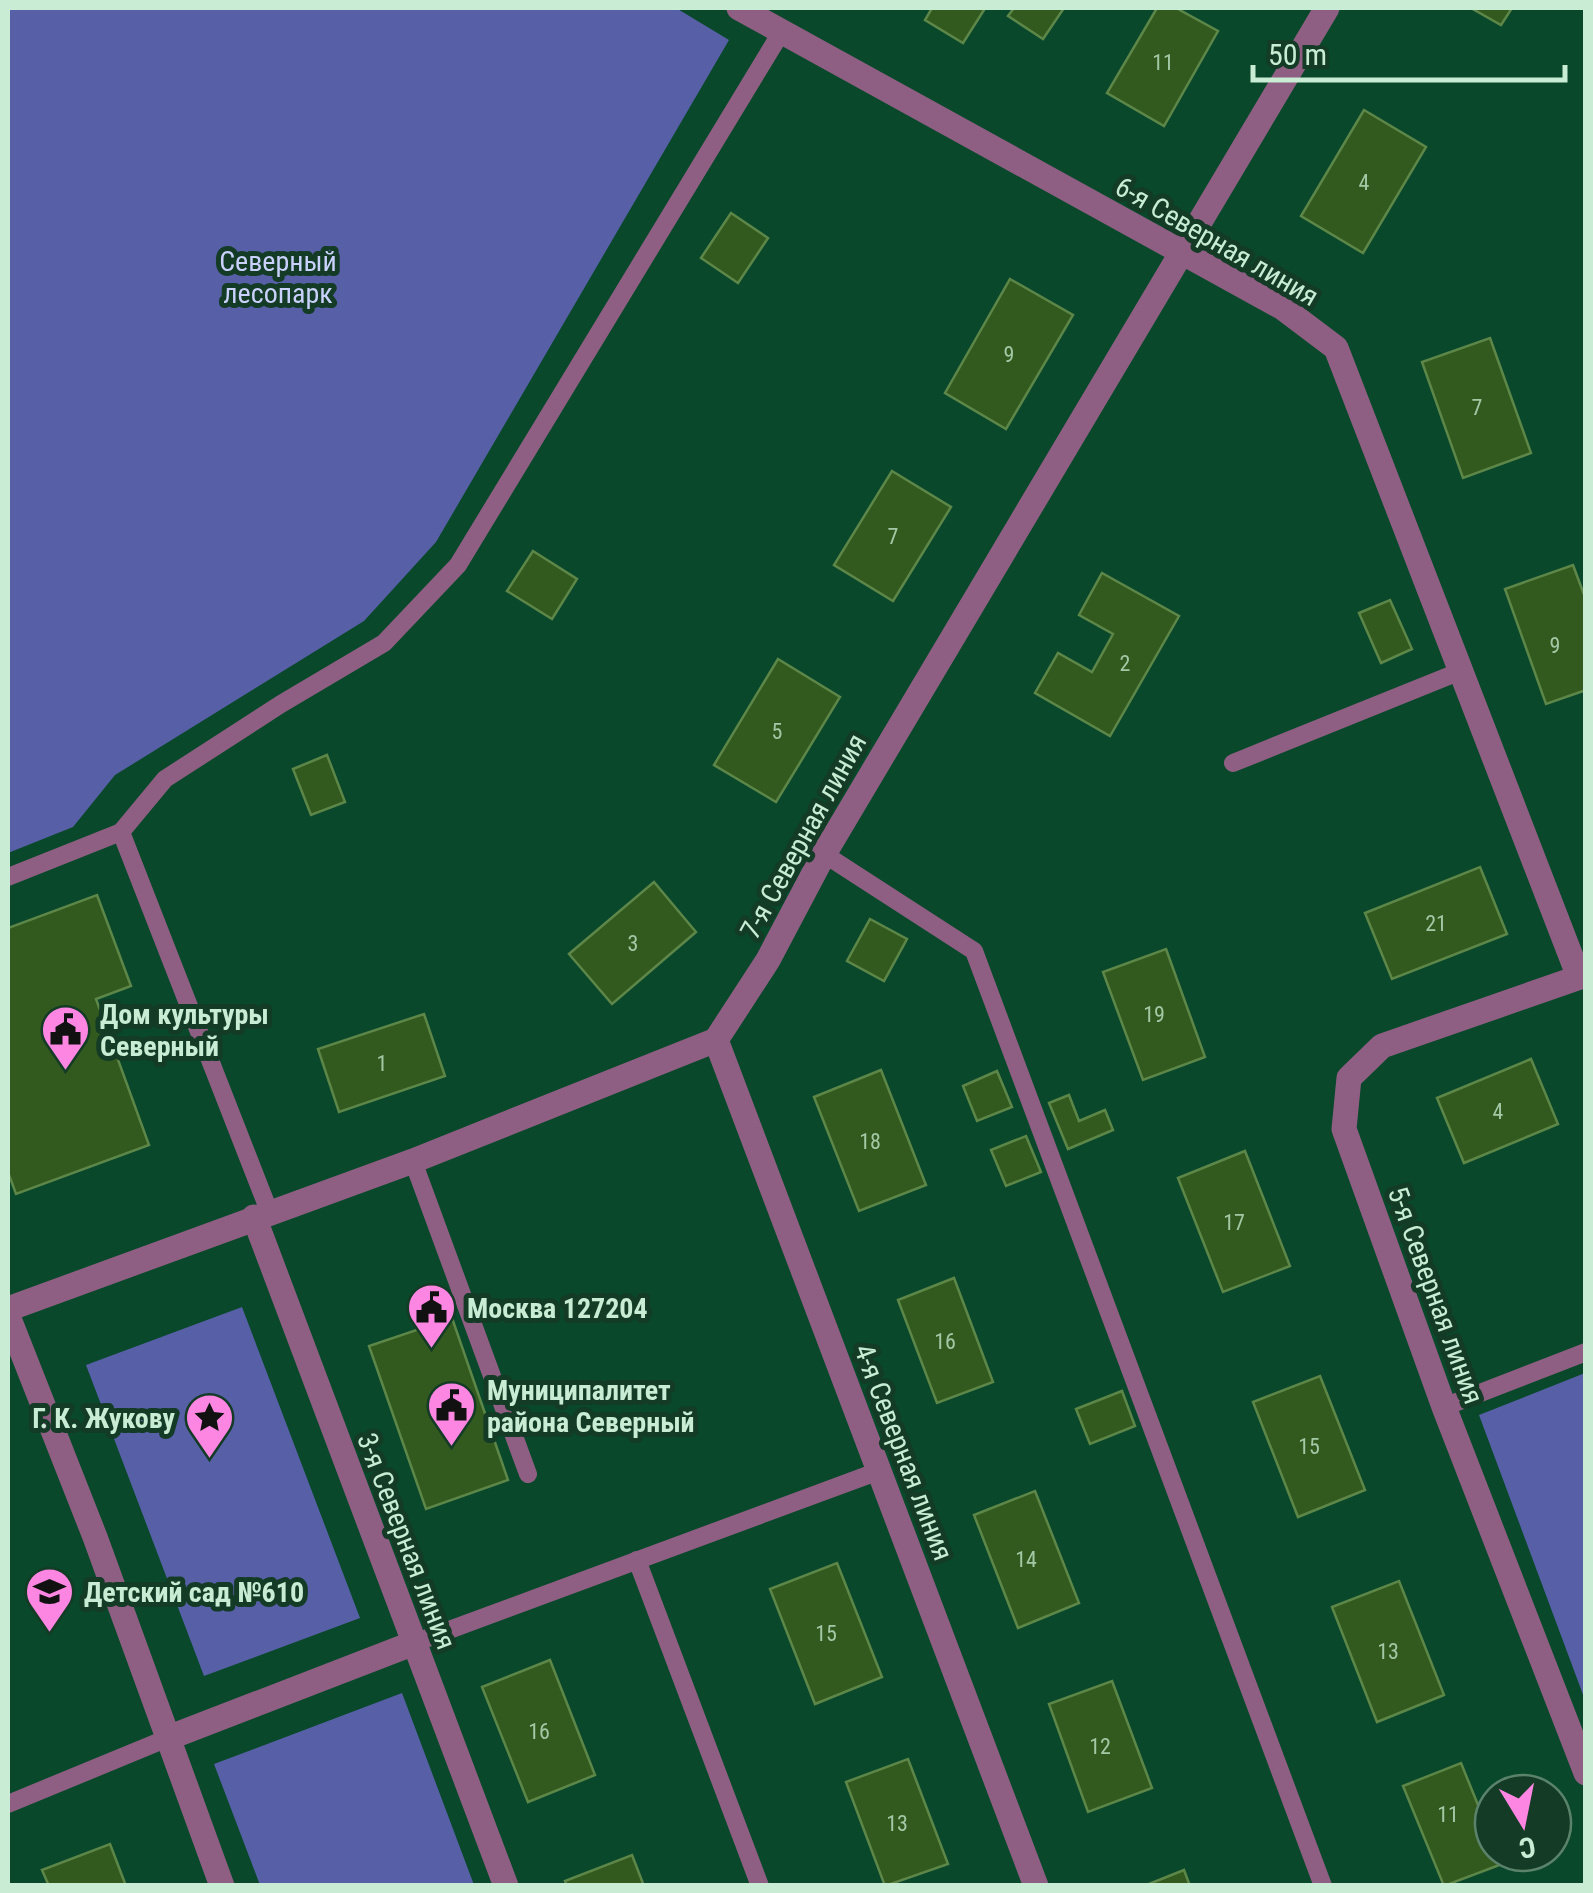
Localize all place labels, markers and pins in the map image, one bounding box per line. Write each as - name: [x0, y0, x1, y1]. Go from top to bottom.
- place label: Дом культуры Северный: [100, 998, 269, 1063]
- public building icon: Дом культуры Северный: [39, 1004, 91, 1072]
- public building icon: Москва 127204: [406, 1282, 458, 1350]
- place label: Москва 127204: [467, 1292, 648, 1325]
- place label: Муниципалитет района Северный: [487, 1374, 695, 1439]
- public building icon: Муниципалитет района Северный: [426, 1380, 478, 1448]
- place icon: Г. К. Жукову: [184, 1392, 236, 1460]
- place label: Г. К. Жукову: [32, 1402, 176, 1435]
- school or university icon: Детский сад №610: [23, 1566, 75, 1634]
- place label: Детский сад №610: [84, 1576, 304, 1609]

